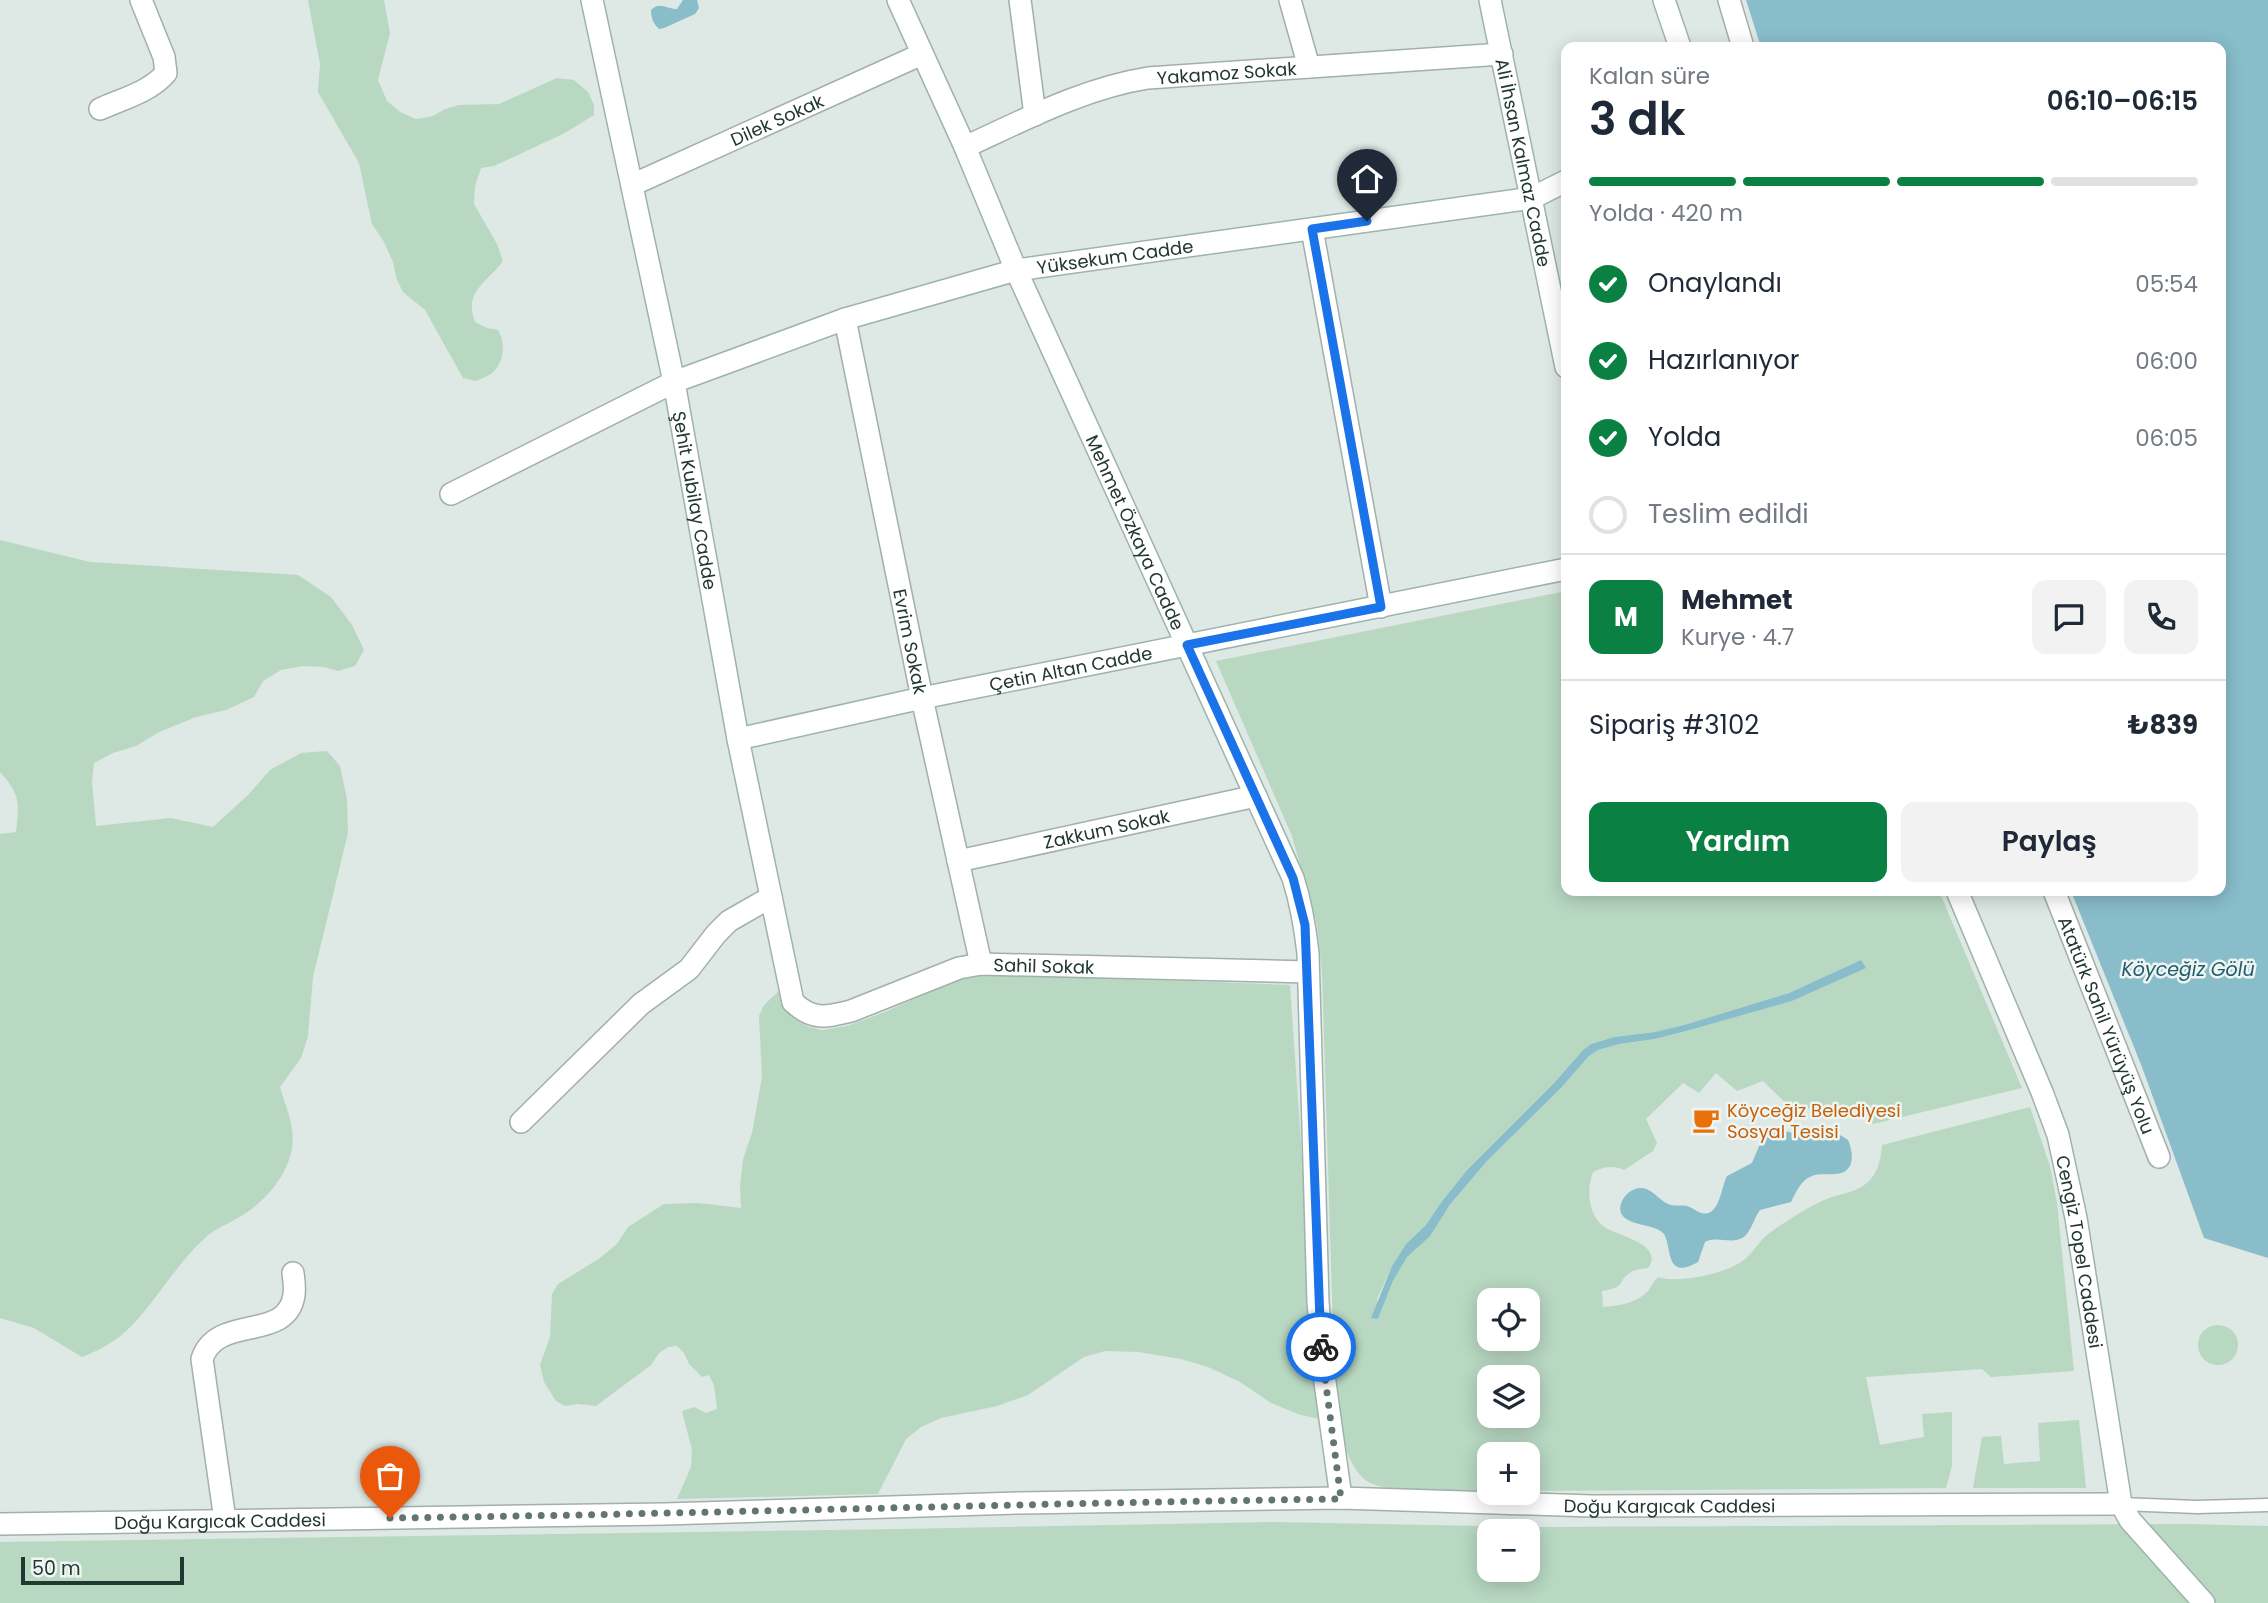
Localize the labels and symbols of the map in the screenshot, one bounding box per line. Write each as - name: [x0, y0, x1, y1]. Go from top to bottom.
- street label: Yakamoz Sokak: [1156, 55, 1298, 90]
- street label: Ali İhsan Kalmaz Cadde: [1490, 56, 1557, 269]
- street label: Dilek Sokak: [726, 87, 828, 151]
- pin: [1337, 149, 1397, 221]
- street label: Yüksekum Cadde: [1035, 233, 1195, 279]
- street label: Şehit Kubilay Cadde: [667, 409, 724, 592]
- street label: Mehmet Özkaya Cadde: [1080, 431, 1191, 634]
- street label: Evrim Sokak: [888, 587, 934, 697]
- street label: Çetin Altan Cadde: [987, 640, 1154, 697]
- street label: Zakkum Sokak: [1041, 803, 1173, 854]
- street label: Atatürk Sahil Yürüyüş Yolu: [2053, 912, 2161, 1137]
- street label: Sahil Sokak: [993, 952, 1095, 979]
- water label: Köyceğiz Gölü: [2121, 956, 2255, 983]
- place label: Köyceğiz Belediyesi Sosyal Tesisi: [1727, 1098, 1901, 1144]
- cafe icon: Köyceğiz Belediyesi Sosyal Tesisi: [1691, 1105, 1721, 1135]
- street label: Cengiz Topel Caddesi: [2050, 1153, 2109, 1350]
- courier: [1286, 1312, 1356, 1382]
- pin: [360, 1446, 420, 1518]
- street label: Doğu Kargıcak Caddesi: [1563, 1493, 1775, 1519]
- street label: Doğu Kargıcak Caddesi: [114, 1507, 326, 1535]
- scale bar: [21, 1554, 184, 1586]

